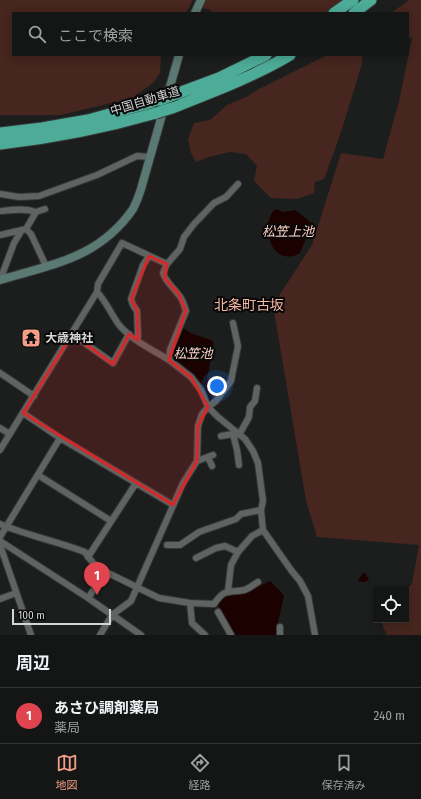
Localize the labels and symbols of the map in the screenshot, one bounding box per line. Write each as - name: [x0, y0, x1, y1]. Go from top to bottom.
- street label: 中国自動車道: [109, 84, 181, 118]
- water label: 松笠上池: [262, 224, 316, 239]
- district label: 北条町古坂: [214, 297, 284, 314]
- temple icon: 大歳神社: [20, 327, 42, 349]
- place label: 大歳神社: [45, 331, 93, 345]
- water label: 松笠池: [173, 346, 214, 361]
- your location: [207, 376, 227, 396]
- pin: 1: [84, 562, 110, 595]
- scale bar: [12, 607, 111, 626]

